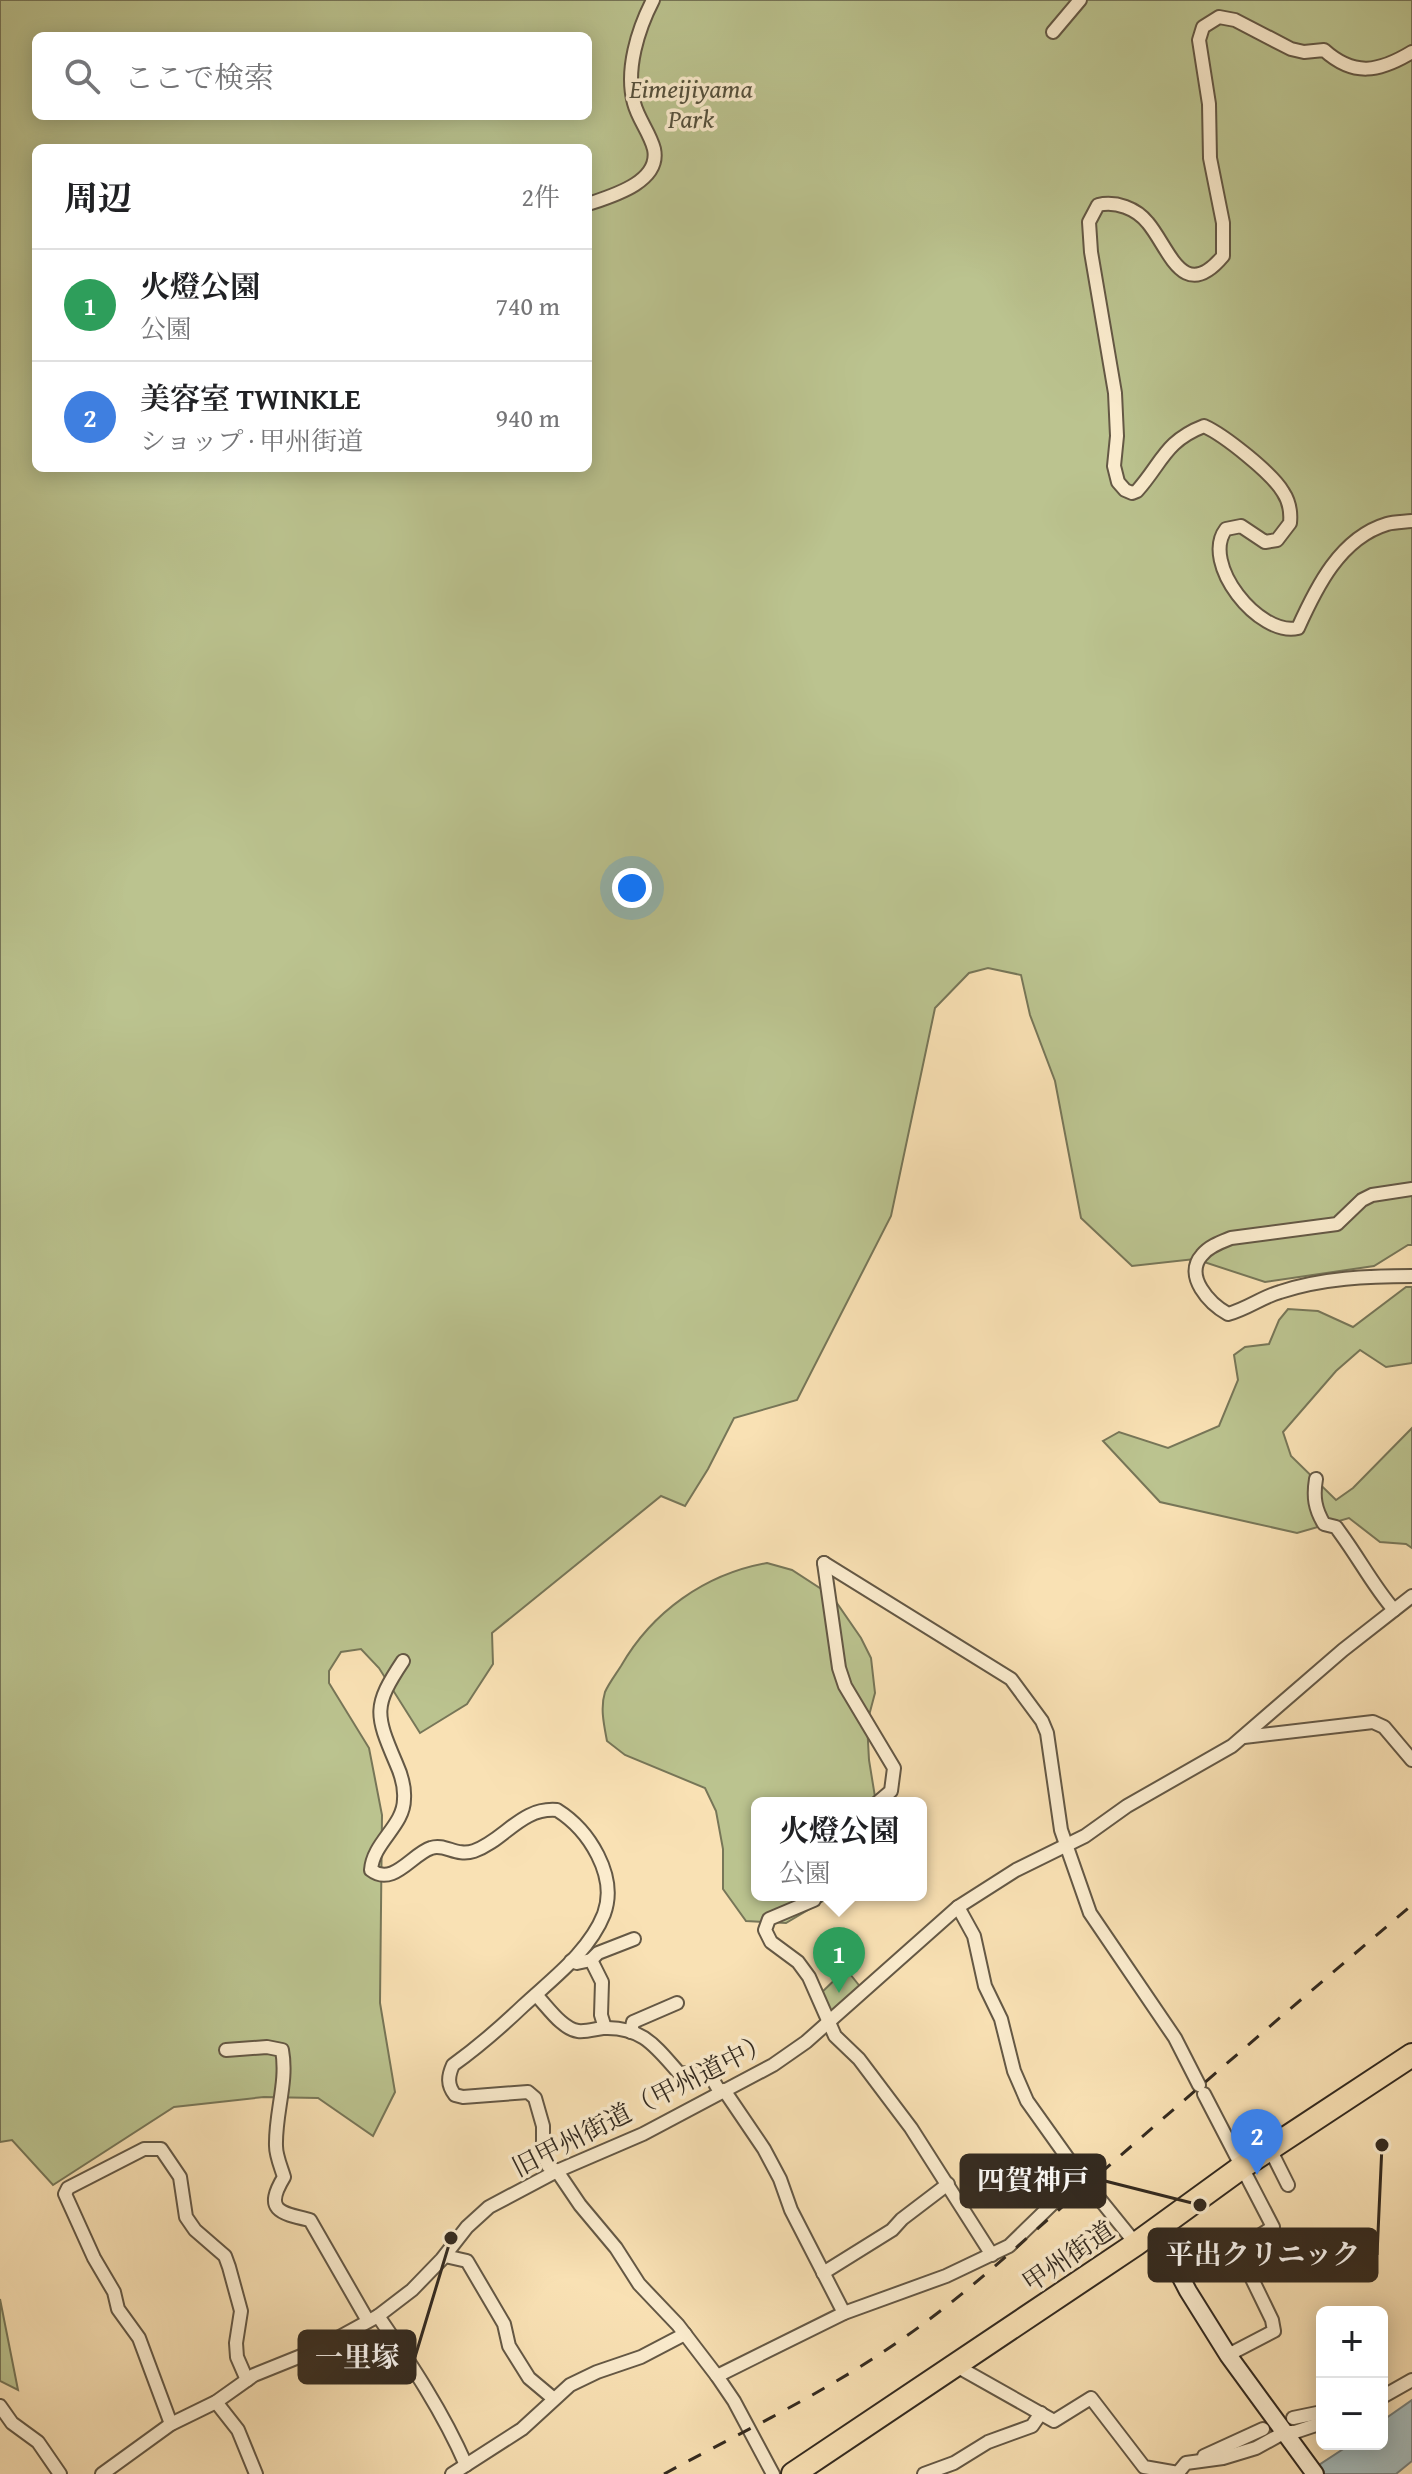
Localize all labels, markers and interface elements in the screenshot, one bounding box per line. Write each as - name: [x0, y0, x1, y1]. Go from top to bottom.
- search box: [32, 32, 592, 120]
- icon: search: [60, 54, 104, 98]
- text: ここで検索: [124, 55, 274, 99]
- park label: Eimeijiyama Park: [628, 69, 753, 138]
- text: 周辺: [64, 173, 132, 222]
- text: 2件: [521, 177, 560, 216]
- text: 火燈公園: [140, 264, 260, 308]
- text: 1: [83, 286, 97, 325]
- text: 740 m: [495, 286, 560, 325]
- text: 公園: [140, 309, 192, 348]
- text: 美容室 TWINKLE: [140, 376, 361, 420]
- text: 2: [83, 398, 97, 437]
- text: 940 m: [495, 398, 560, 437]
- text: ショップ · 甲州街道: [140, 421, 363, 460]
- your location: [612, 868, 652, 908]
- popup: [751, 1797, 927, 1901]
- text: 火燈公園: [779, 1808, 899, 1852]
- text: 公園: [779, 1853, 831, 1892]
- pin: 1: [813, 1927, 865, 1993]
- street label: 旧甲州街道（甲州道中）: [505, 2022, 777, 2186]
- pin: 2: [1231, 2109, 1283, 2175]
- callout: 四賀神戸: [961, 2155, 1105, 2207]
- text: 四賀神戸: [977, 2159, 1089, 2200]
- street label: 甲州街道: [1014, 2211, 1122, 2301]
- callout: 平出クリニック: [1149, 2229, 1377, 2281]
- text: 平出クリニック: [1166, 2233, 1360, 2274]
- map controls: [1316, 2306, 1388, 2450]
- button: +: [1316, 2306, 1388, 2378]
- callout: 一里塚: [299, 2331, 415, 2383]
- text: 一里塚: [315, 2336, 399, 2377]
- button: −: [1316, 2378, 1388, 2450]

